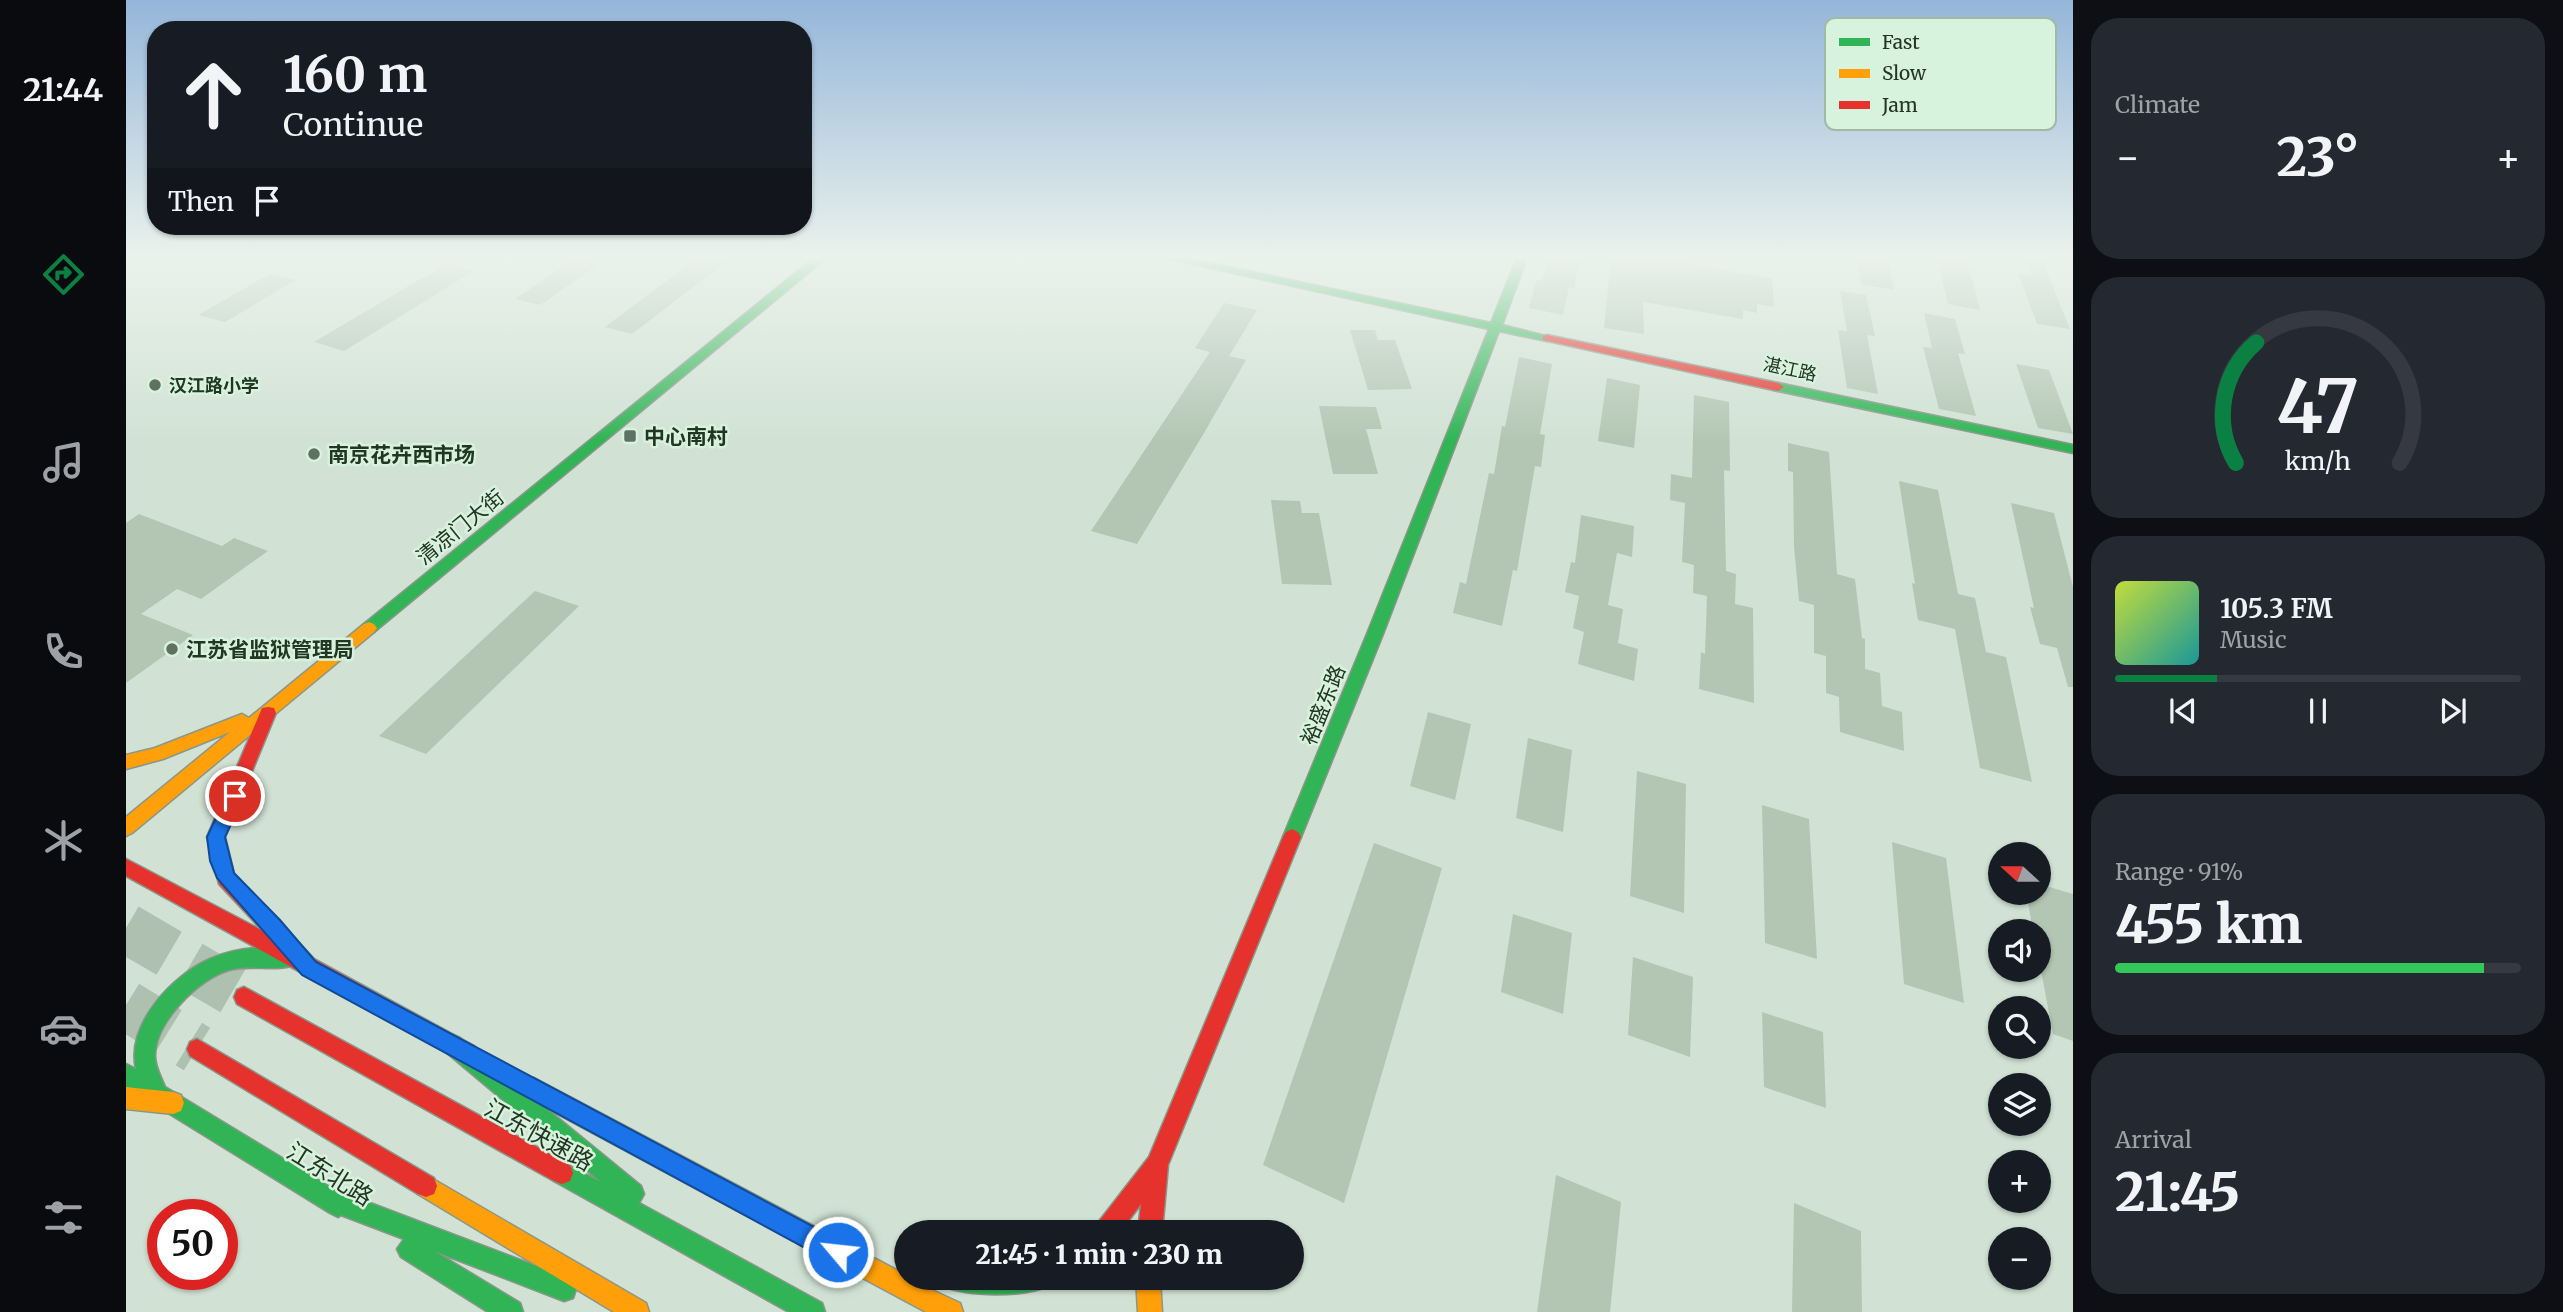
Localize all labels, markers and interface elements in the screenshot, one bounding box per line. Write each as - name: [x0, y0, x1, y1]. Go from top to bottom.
- legend: [1825, 18, 2056, 130]
- text: Fast: [1882, 30, 1920, 54]
- text: 160 m: [283, 44, 427, 105]
- icon: ahead: [168, 49, 259, 140]
- text: Slow: [1882, 61, 1927, 85]
- text: 21:44: [23, 70, 103, 110]
- text: Climate: [2115, 90, 2200, 119]
- text: Jam: [1881, 93, 1918, 117]
- text: Continue: [283, 105, 423, 145]
- text: 23°: [2277, 125, 2360, 190]
- text: −: [2115, 134, 2140, 181]
- text: +: [2496, 134, 2521, 181]
- icon: arrive: [248, 182, 286, 220]
- text: Then: [168, 185, 234, 218]
- icon: directions: [39, 250, 88, 299]
- street label: 湛江路: [1761, 352, 1819, 386]
- text: 47: [2277, 362, 2359, 454]
- place label: 汉江路小学: [169, 374, 259, 397]
- marker: 汉江路小学: [147, 377, 163, 393]
- place label: 中心南村: [644, 423, 728, 450]
- marker: 中心南村: [622, 428, 638, 444]
- icon: music: [39, 438, 88, 487]
- place label: 南京花卉西市场: [328, 441, 475, 468]
- text: km/h: [2285, 445, 2351, 477]
- marker: 南京花卉西市场: [306, 446, 322, 462]
- street label: 清凉门大街: [411, 483, 509, 571]
- text: 105.3 FM: [2220, 592, 2333, 625]
- text: Music: [2220, 625, 2287, 654]
- icon: phone: [39, 627, 88, 676]
- place label: 江苏省监狱管理局: [186, 636, 354, 663]
- marker: 江苏省监狱管理局: [164, 641, 180, 657]
- street label: 裕盛东路: [1295, 661, 1351, 749]
- icon: previous: [2164, 692, 2202, 730]
- icon: pause: [2299, 692, 2337, 730]
- icon: next: [2434, 692, 2472, 730]
- pin: [205, 766, 265, 826]
- icon: arrive: [216, 777, 254, 815]
- icon: climate: [39, 816, 88, 865]
- north arrow: [1988, 842, 2051, 905]
- map controls: [1988, 842, 2051, 1290]
- text: Range · 91%: [2115, 857, 2243, 886]
- text: 455 km: [2115, 892, 2303, 957]
- button: sound: [1988, 919, 2051, 982]
- button: search: [1988, 996, 2051, 1059]
- icon: car: [39, 1004, 88, 1053]
- button: layers: [1988, 1073, 2051, 1136]
- street label: 江东快速路: [479, 1092, 599, 1178]
- text: Arrival: [2115, 1125, 2192, 1154]
- street label: 江东北路: [281, 1135, 379, 1213]
- button: +: [1988, 1150, 2051, 1213]
- text: 21:45: [2115, 1160, 2240, 1225]
- icon: filters: [39, 1193, 88, 1242]
- speed limit sign: 50: [147, 1199, 238, 1290]
- position arrow: [801, 1215, 875, 1289]
- button: −: [1988, 1227, 2051, 1290]
- text: 21:45 · 1 min · 230 m: [975, 1238, 1223, 1271]

